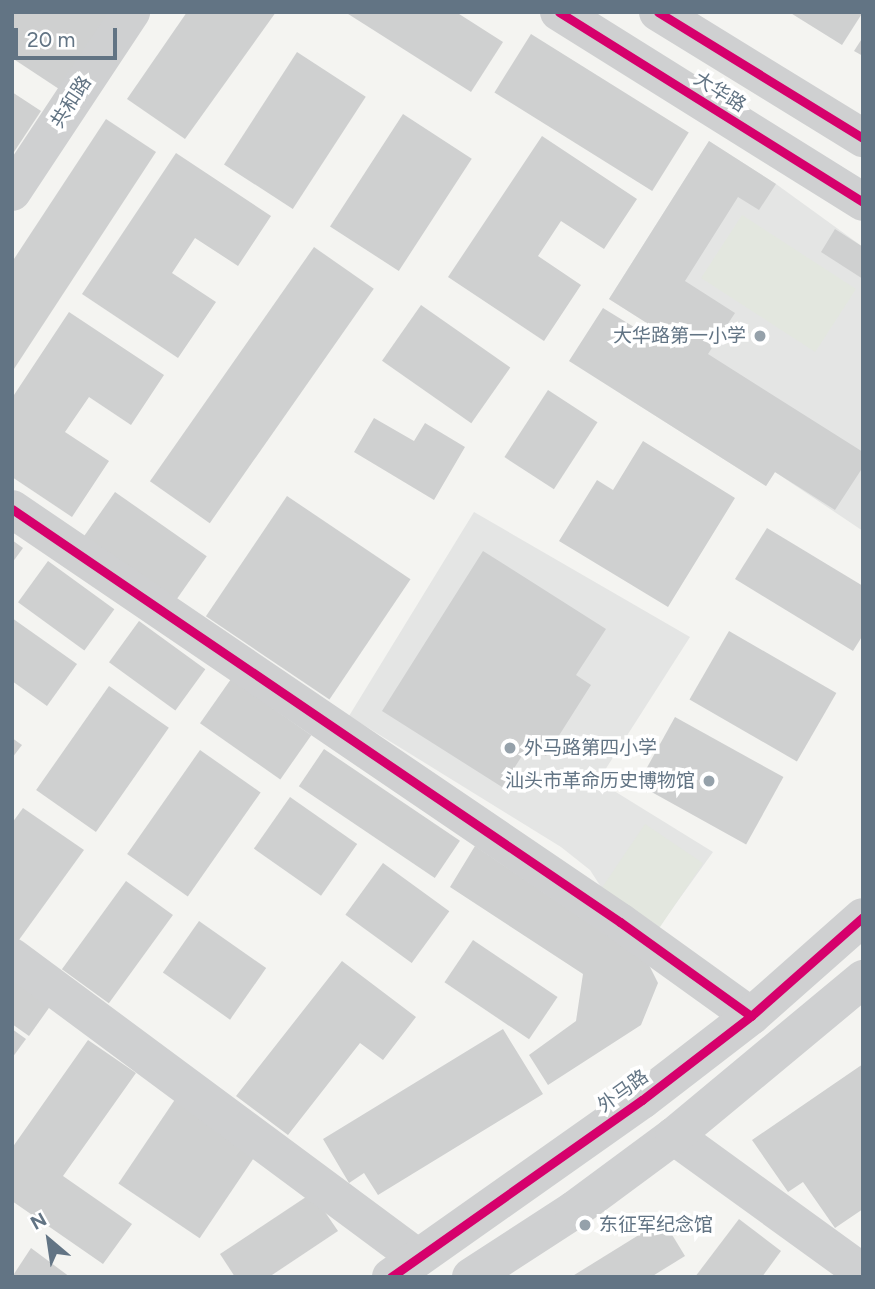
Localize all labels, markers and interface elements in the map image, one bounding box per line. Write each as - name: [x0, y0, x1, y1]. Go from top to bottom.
- scale bar: [18, 14, 121, 58]
- text: 20 m: [27, 27, 75, 52]
- street label: 大华路: [690, 67, 750, 117]
- street label: 共和路: [46, 72, 96, 132]
- place label: 大华路第一小学: [613, 325, 746, 347]
- marker: 大华路第一小学: [752, 328, 768, 344]
- place label: 外马路第四小学: [524, 737, 657, 759]
- marker: 外马路第四小学: [502, 740, 518, 756]
- place label: 汕头市革命历史博物馆: [505, 770, 695, 792]
- marker: 汕头市革命历史博物馆: [701, 773, 717, 789]
- street label: 外马路: [593, 1065, 653, 1117]
- north arrow: [14, 1205, 84, 1275]
- text: N: [27, 1208, 51, 1235]
- place label: 东征军纪念馆: [599, 1214, 713, 1236]
- marker: 东征军纪念馆: [577, 1217, 593, 1233]

